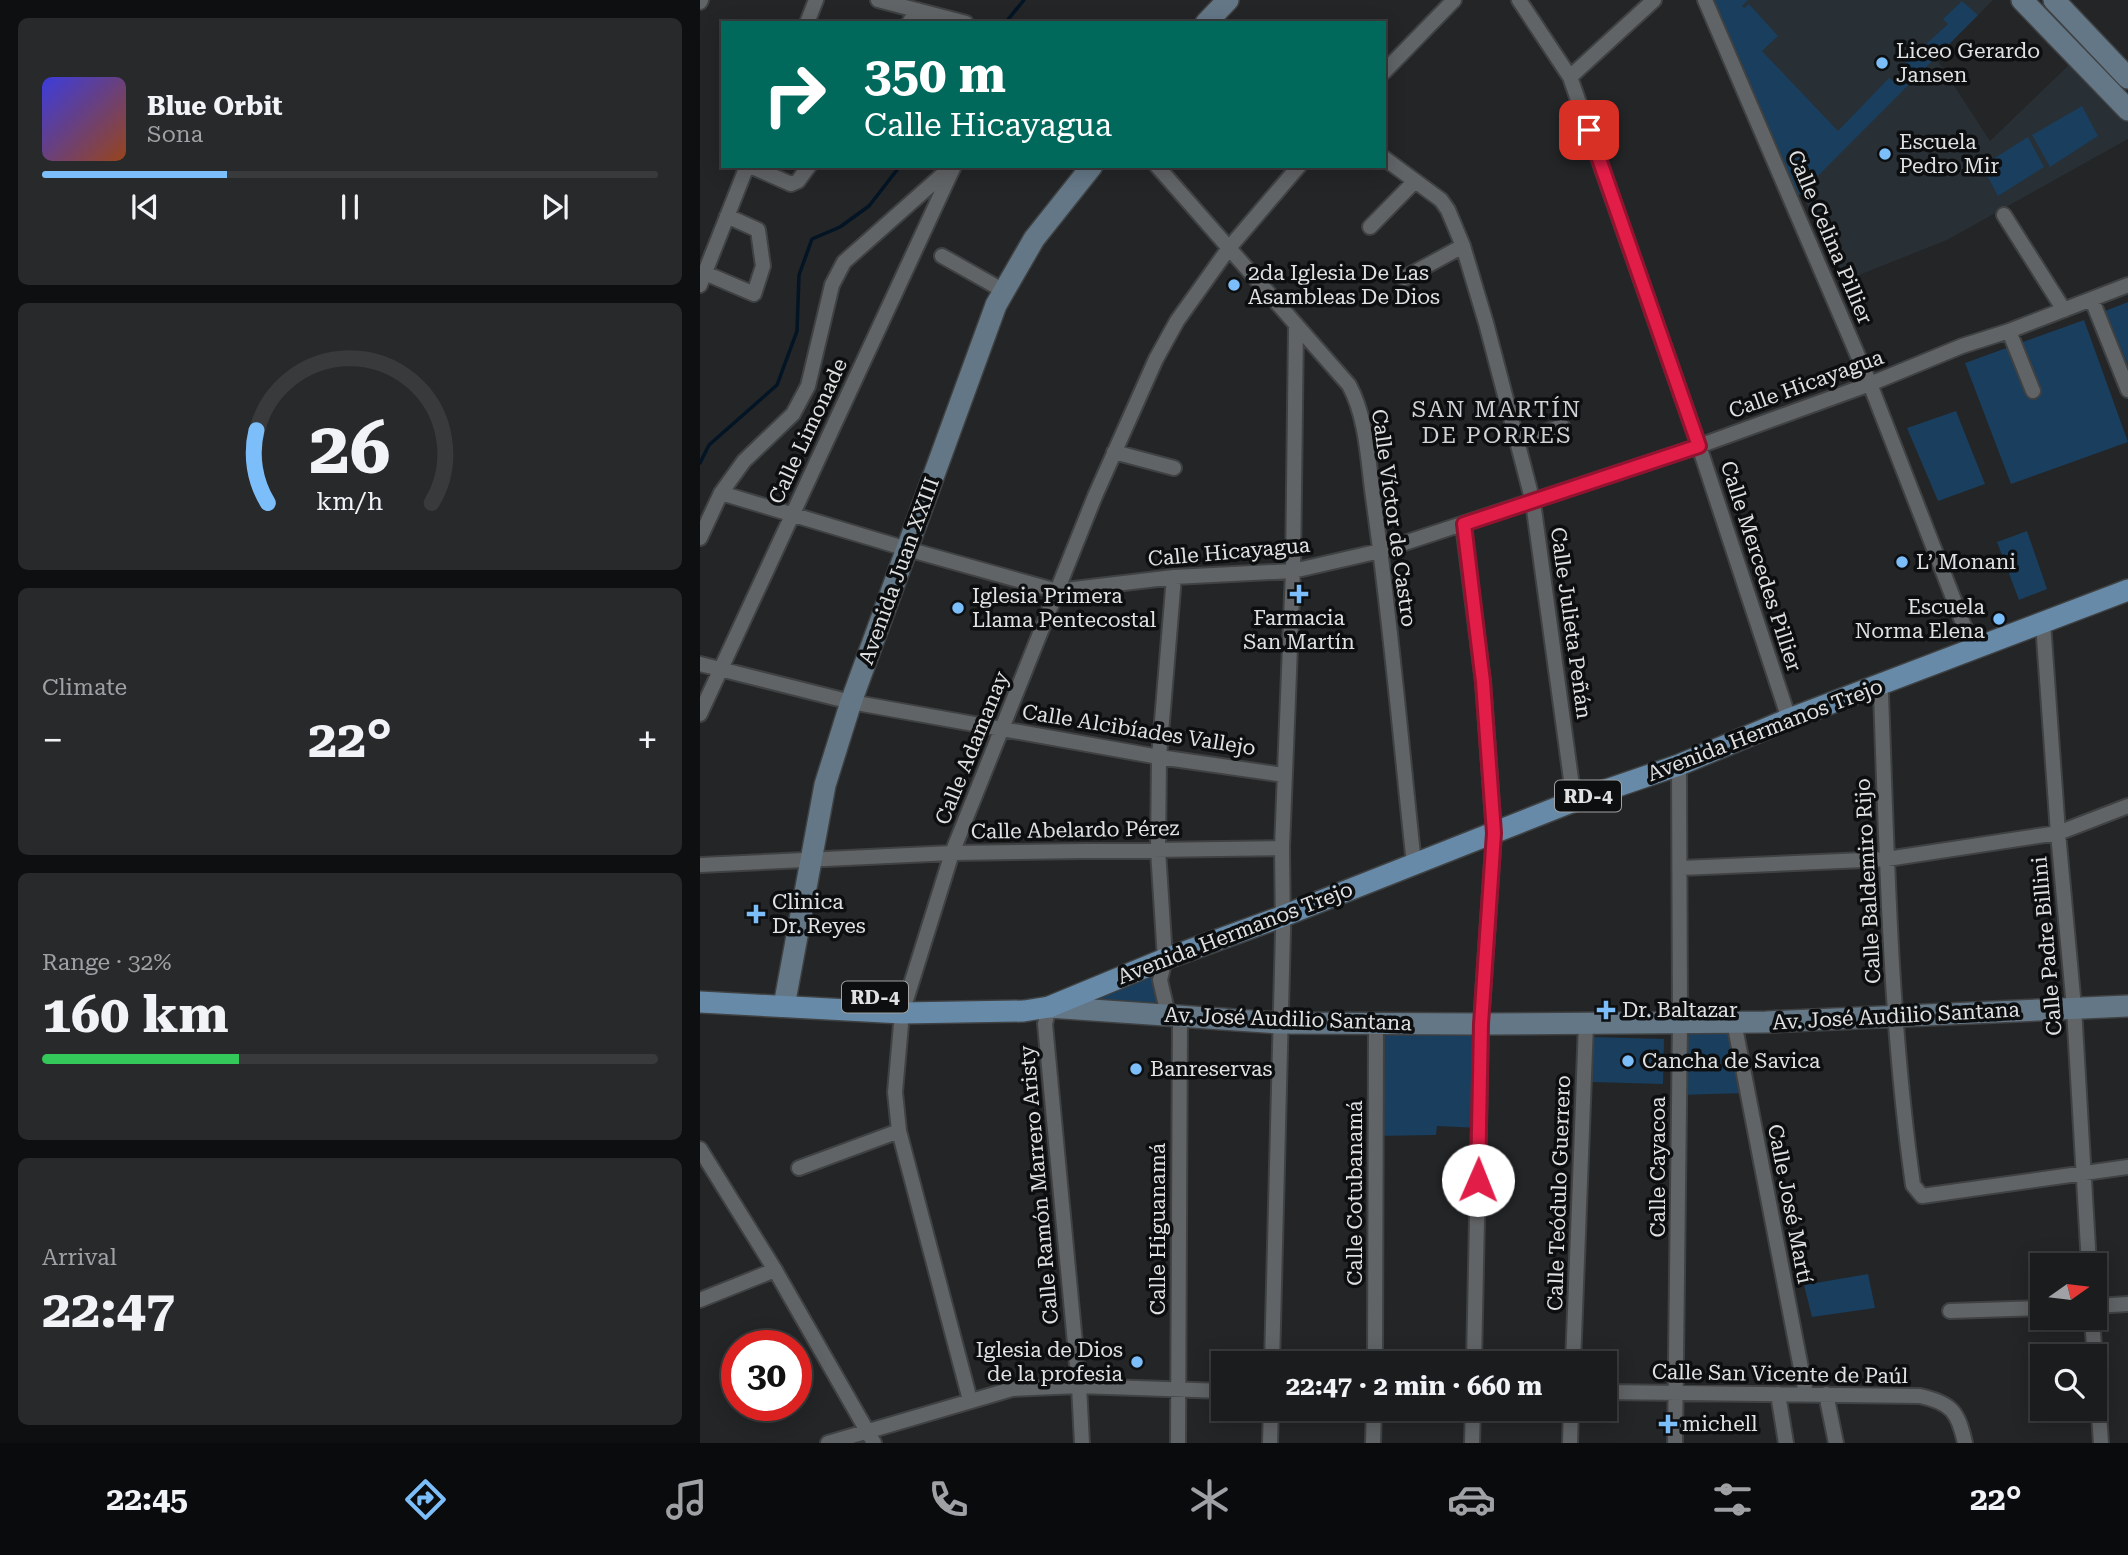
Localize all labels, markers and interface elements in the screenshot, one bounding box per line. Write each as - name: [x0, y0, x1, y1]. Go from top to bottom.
- place label: Liceo Gerardo Jansen: [1896, 39, 2040, 87]
- text: 350 m: [864, 47, 1006, 104]
- icon: right: [749, 49, 840, 140]
- marker: Liceo Gerardo Jansen: [1874, 55, 1890, 71]
- text: Blue Orbit: [147, 91, 283, 121]
- pin: [1559, 100, 1619, 160]
- text: Calle Hicayagua: [864, 106, 1112, 144]
- icon: arrive: [1570, 111, 1608, 149]
- text: Sona: [147, 121, 203, 148]
- place label: Escuela Pedro Mir: [1899, 130, 1999, 178]
- marker: Escuela Pedro Mir: [1877, 146, 1893, 162]
- street label: Calle Celina Pillier: [1783, 147, 1878, 328]
- icon: previous: [126, 188, 164, 226]
- icon: pause: [331, 188, 369, 226]
- icon: next: [536, 188, 574, 226]
- place label: 2da Iglesia De Las Asambleas De Dios: [1248, 261, 1440, 309]
- marker: 2da Iglesia De Las Asambleas De Dios: [1226, 277, 1242, 293]
- street label: Calle Hicayagua: [1725, 345, 1887, 423]
- street label: Calle Limonade: [764, 354, 852, 508]
- district label: SAN MARTÍN DE PORRES: [1412, 396, 1582, 449]
- text: 26: [309, 406, 391, 491]
- street label: Calle Víctor de Castro: [1367, 408, 1421, 628]
- street label: Calle Mercedes Pillier: [1716, 458, 1806, 675]
- street label: Avenida Juan XXIII: [854, 474, 944, 668]
- text: km/h: [317, 486, 383, 515]
- street label: Calle Julieta Peñán: [1546, 526, 1596, 721]
- street label: Calle Hicayagua: [1147, 533, 1312, 571]
- place label: L’ Monani: [1916, 550, 2016, 574]
- marker: L’ Monani: [1894, 554, 1910, 570]
- place label: Iglesia Primera Llama Pentecostal: [972, 584, 1157, 632]
- marker: Farmacia San Martín: [1291, 586, 1307, 602]
- place label: Escuela Norma Elena: [1855, 595, 1986, 643]
- marker: Iglesia Primera Llama Pentecostal: [950, 600, 966, 616]
- place label: Farmacia San Martín: [1243, 606, 1355, 654]
- marker: Escuela Norma Elena: [1991, 611, 2007, 627]
- street label: Calle Adamanay: [930, 667, 1014, 828]
- text: Climate: [42, 674, 127, 701]
- street label: Avenida Hermanos Trejo: [1644, 674, 1886, 786]
- street label: Calle Alcibíades Vallejo: [1020, 700, 1258, 760]
- text: 22°: [308, 709, 392, 770]
- text: −: [42, 718, 63, 762]
- text: +: [637, 718, 658, 762]
- street label: Calle Baldemiro Rijo: [1851, 778, 1885, 984]
- road number: RD-4: [1555, 780, 1621, 811]
- street label: Calle Abelardo Pérez: [971, 816, 1179, 844]
- street label: Calle Padre Billini: [2027, 855, 2067, 1037]
- street label: Avenida Hermanos Trejo: [1114, 877, 1356, 989]
- place label: Clinica Dr. Reyes: [772, 890, 866, 938]
- marker: Clinica Dr. Reyes: [746, 904, 766, 924]
- text: Range · 32%: [42, 949, 171, 976]
- road number: RD-4: [842, 981, 908, 1012]
- text: 160 km: [42, 984, 229, 1045]
- place label: Dr. Baltazar: [1622, 998, 1738, 1022]
- street label: Av. José Audilio Santana: [1772, 998, 2021, 1034]
- marker: Dr. Baltazar: [1596, 1000, 1616, 1020]
- street label: Av. José Audilio Santana: [1164, 1003, 1413, 1035]
- street label: Calle Ramón Marrero Aristy: [1015, 1044, 1063, 1325]
- place label: Cancha de Savica: [1642, 1049, 1821, 1073]
- marker: Cancha de Savica: [1620, 1053, 1636, 1069]
- place label: Banreservas: [1150, 1057, 1272, 1081]
- marker: Banreservas: [1128, 1061, 1144, 1077]
- street label: Calle Teódulo Guerrero: [1543, 1075, 1575, 1311]
- street label: Calle Cayacoa: [1646, 1096, 1670, 1238]
- street label: Calle Cotubanamá: [1343, 1100, 1367, 1286]
- street label: Calle José Martí: [1763, 1122, 1817, 1286]
- street label: Calle Higuanamá: [1146, 1142, 1170, 1315]
- position arrow: [1441, 1143, 1515, 1217]
- text: Arrival: [42, 1244, 117, 1271]
- north arrow: [2030, 1253, 2107, 1330]
- map controls: [2030, 1253, 2107, 1421]
- text: 22:47: [42, 1279, 175, 1340]
- speed limit sign: 30: [721, 1330, 812, 1421]
- place label: Iglesia de Dios de la profesia: [976, 1338, 1124, 1386]
- button: search: [2030, 1344, 2107, 1421]
- marker: Iglesia de Dios de la profesia: [1129, 1354, 1145, 1370]
- street label: Calle San Vicente de Paúl: [1652, 1360, 1909, 1388]
- text: 22:47 · 2 min · 660 m: [1286, 1371, 1542, 1401]
- place label: michell: [1682, 1412, 1758, 1436]
- marker: michell: [1660, 1416, 1676, 1432]
- icon: directions: [401, 1475, 450, 1524]
- icon: music: [662, 1475, 711, 1524]
- icon: phone: [924, 1475, 973, 1524]
- icon: climate: [1185, 1475, 1234, 1524]
- icon: car: [1447, 1475, 1496, 1524]
- icon: filters: [1708, 1475, 1757, 1524]
- text: 22:45: [106, 1480, 188, 1518]
- text: 22°: [1970, 1480, 2022, 1518]

